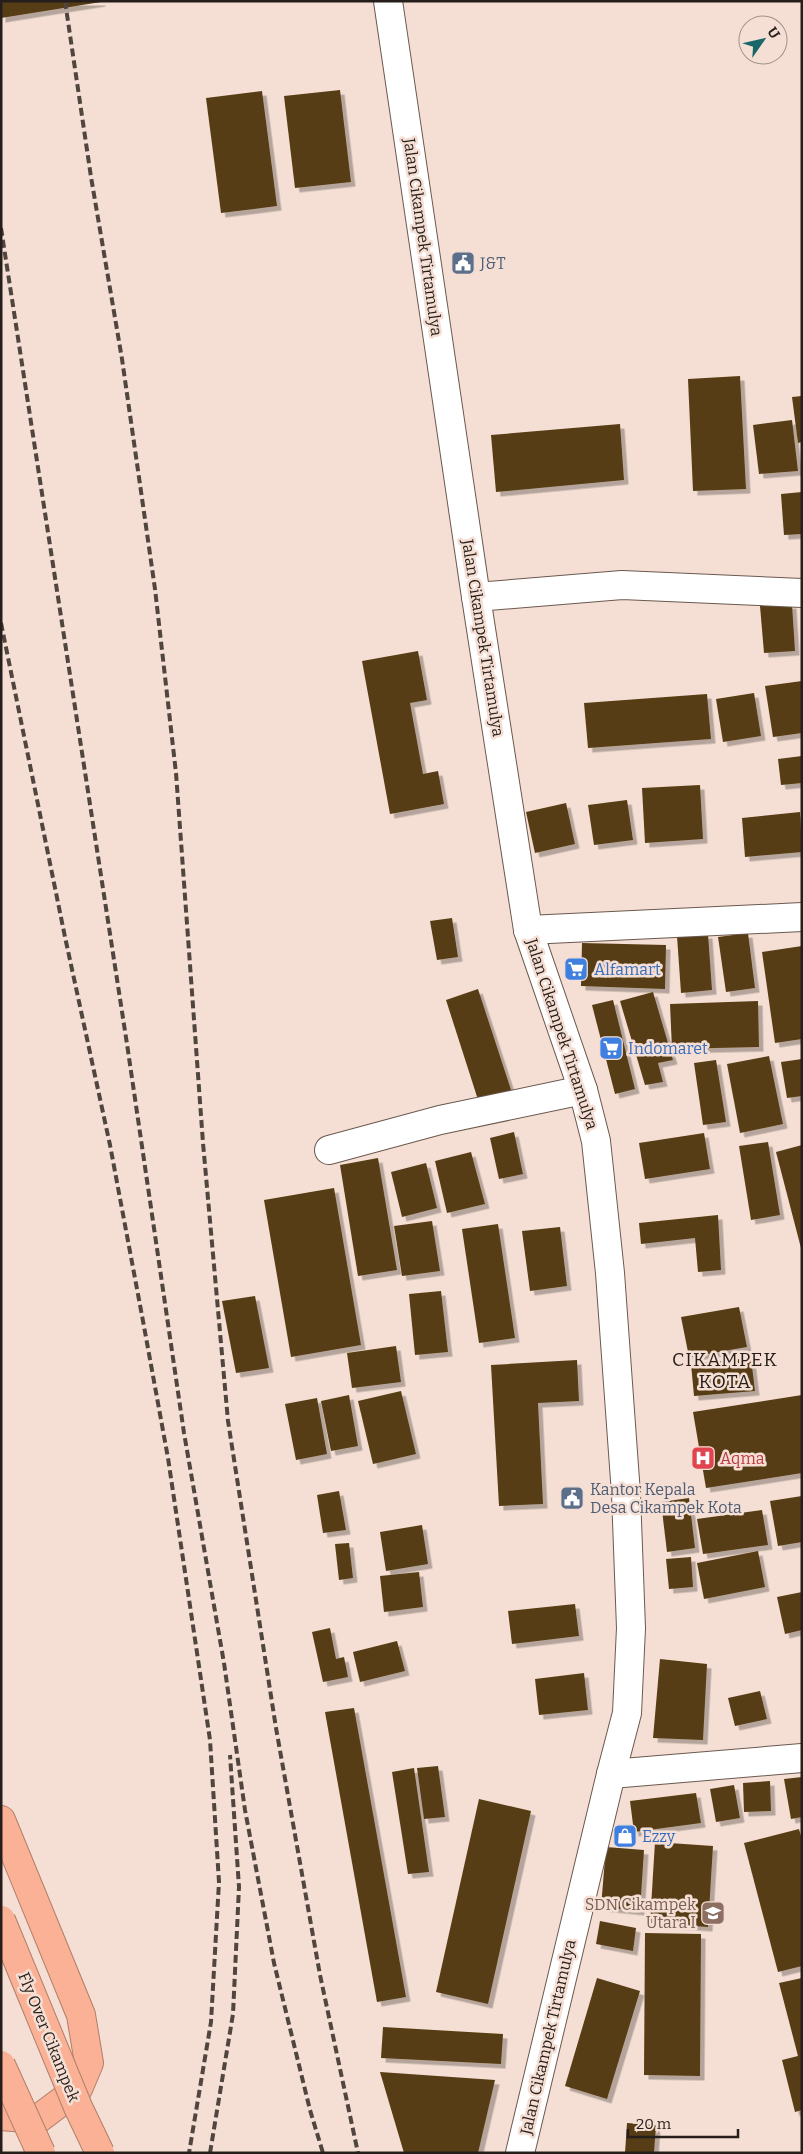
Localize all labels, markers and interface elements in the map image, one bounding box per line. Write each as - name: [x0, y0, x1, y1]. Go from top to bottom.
- north arrow: [738, 15, 788, 65]
- text: U: [763, 24, 784, 43]
- street label: Jalan Cikampek Tirtamulya: [400, 136, 446, 337]
- public building icon: J&T: [450, 250, 476, 276]
- place label: J&T: [479, 254, 506, 273]
- street label: Jalan Cikampek Tirtamulya: [458, 537, 508, 738]
- street label: Jalan Cikampek Tirtamulya: [522, 935, 602, 1132]
- supermarket icon: Alfamart: [563, 956, 589, 982]
- place label: Alfamart: [594, 960, 661, 979]
- supermarket icon: Indomaret: [598, 1035, 624, 1061]
- place label: Indomaret: [628, 1039, 708, 1058]
- district label: CIKAMPEK KOTA: [672, 1348, 778, 1393]
- hospital icon: Aqma: [690, 1445, 716, 1471]
- place label: Aqma: [720, 1449, 765, 1468]
- place label: Kantor Kepala Desa Cikampek Kota: [590, 1480, 742, 1517]
- public building icon: Kantor Kepala Desa Cikampek Kota: [559, 1485, 585, 1511]
- shop icon: Ezzy: [612, 1823, 638, 1849]
- place label: Ezzy: [642, 1827, 676, 1846]
- place label: SDN Cikampek Utara I: [585, 1895, 696, 1932]
- school or university icon: SDN Cikampek Utara I: [700, 1900, 726, 1926]
- street label: Jalan Cikampek Tirtamulya: [516, 1937, 580, 2137]
- street label: Fly Over Cikampek: [14, 1969, 84, 2105]
- scale bar: [628, 2106, 738, 2138]
- text: 20 m: [636, 2115, 672, 2133]

